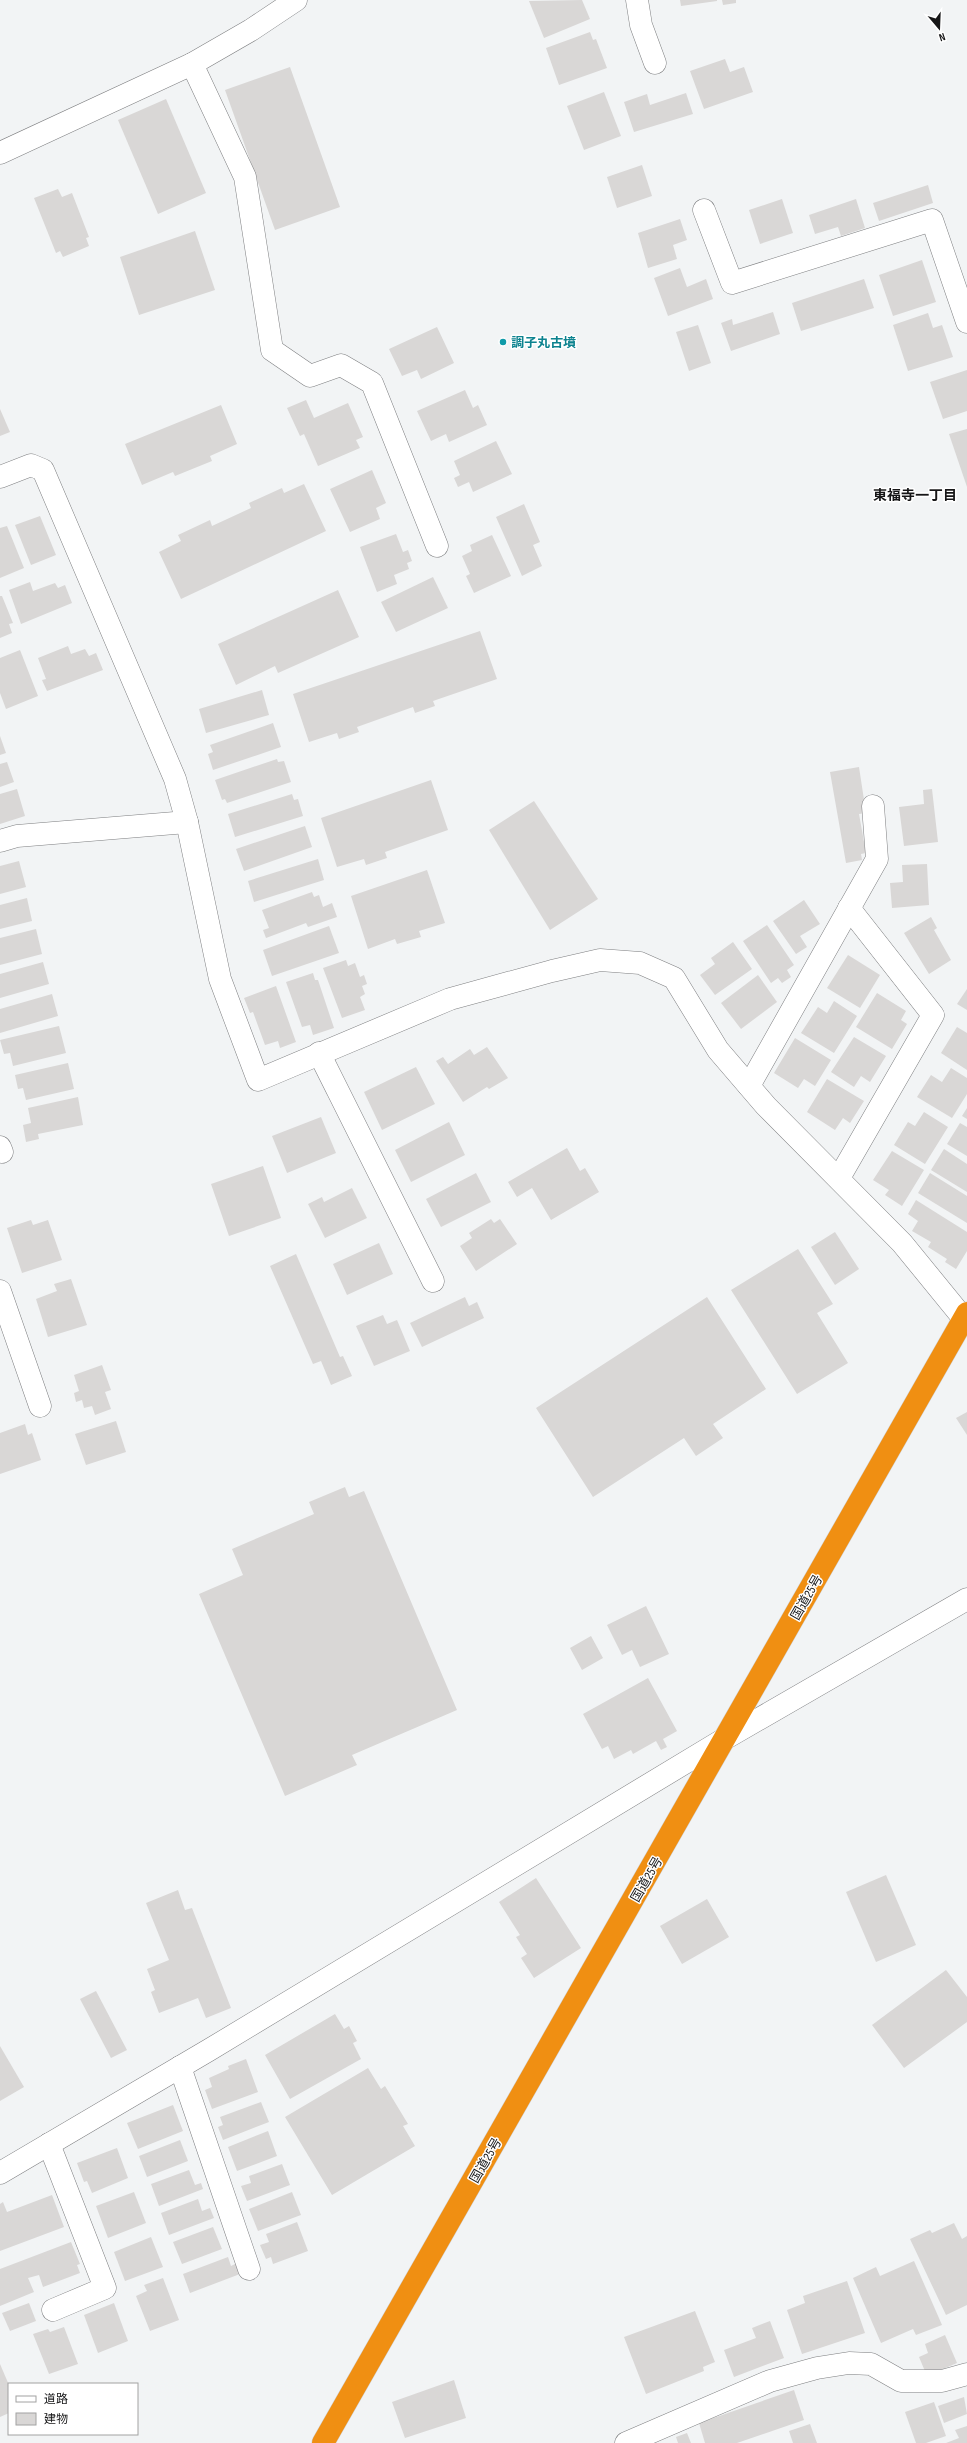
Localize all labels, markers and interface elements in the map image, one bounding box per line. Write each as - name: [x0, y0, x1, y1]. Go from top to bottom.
- north arrow: [919, 8, 959, 48]
- text: N: [937, 30, 947, 44]
- place label: 調子丸古墳: [511, 335, 576, 351]
- marker: 調子丸古墳: [498, 337, 508, 347]
- district label: 東福寺一丁目: [873, 487, 957, 504]
- street label: 国道25号: [788, 1572, 826, 1623]
- street label: 国道25号: [628, 1854, 666, 1905]
- street label: 国道25号: [467, 2135, 505, 2186]
- legend: [8, 2383, 138, 2435]
- text: 道路: [44, 2392, 68, 2407]
- text: 建物: [44, 2412, 68, 2427]

